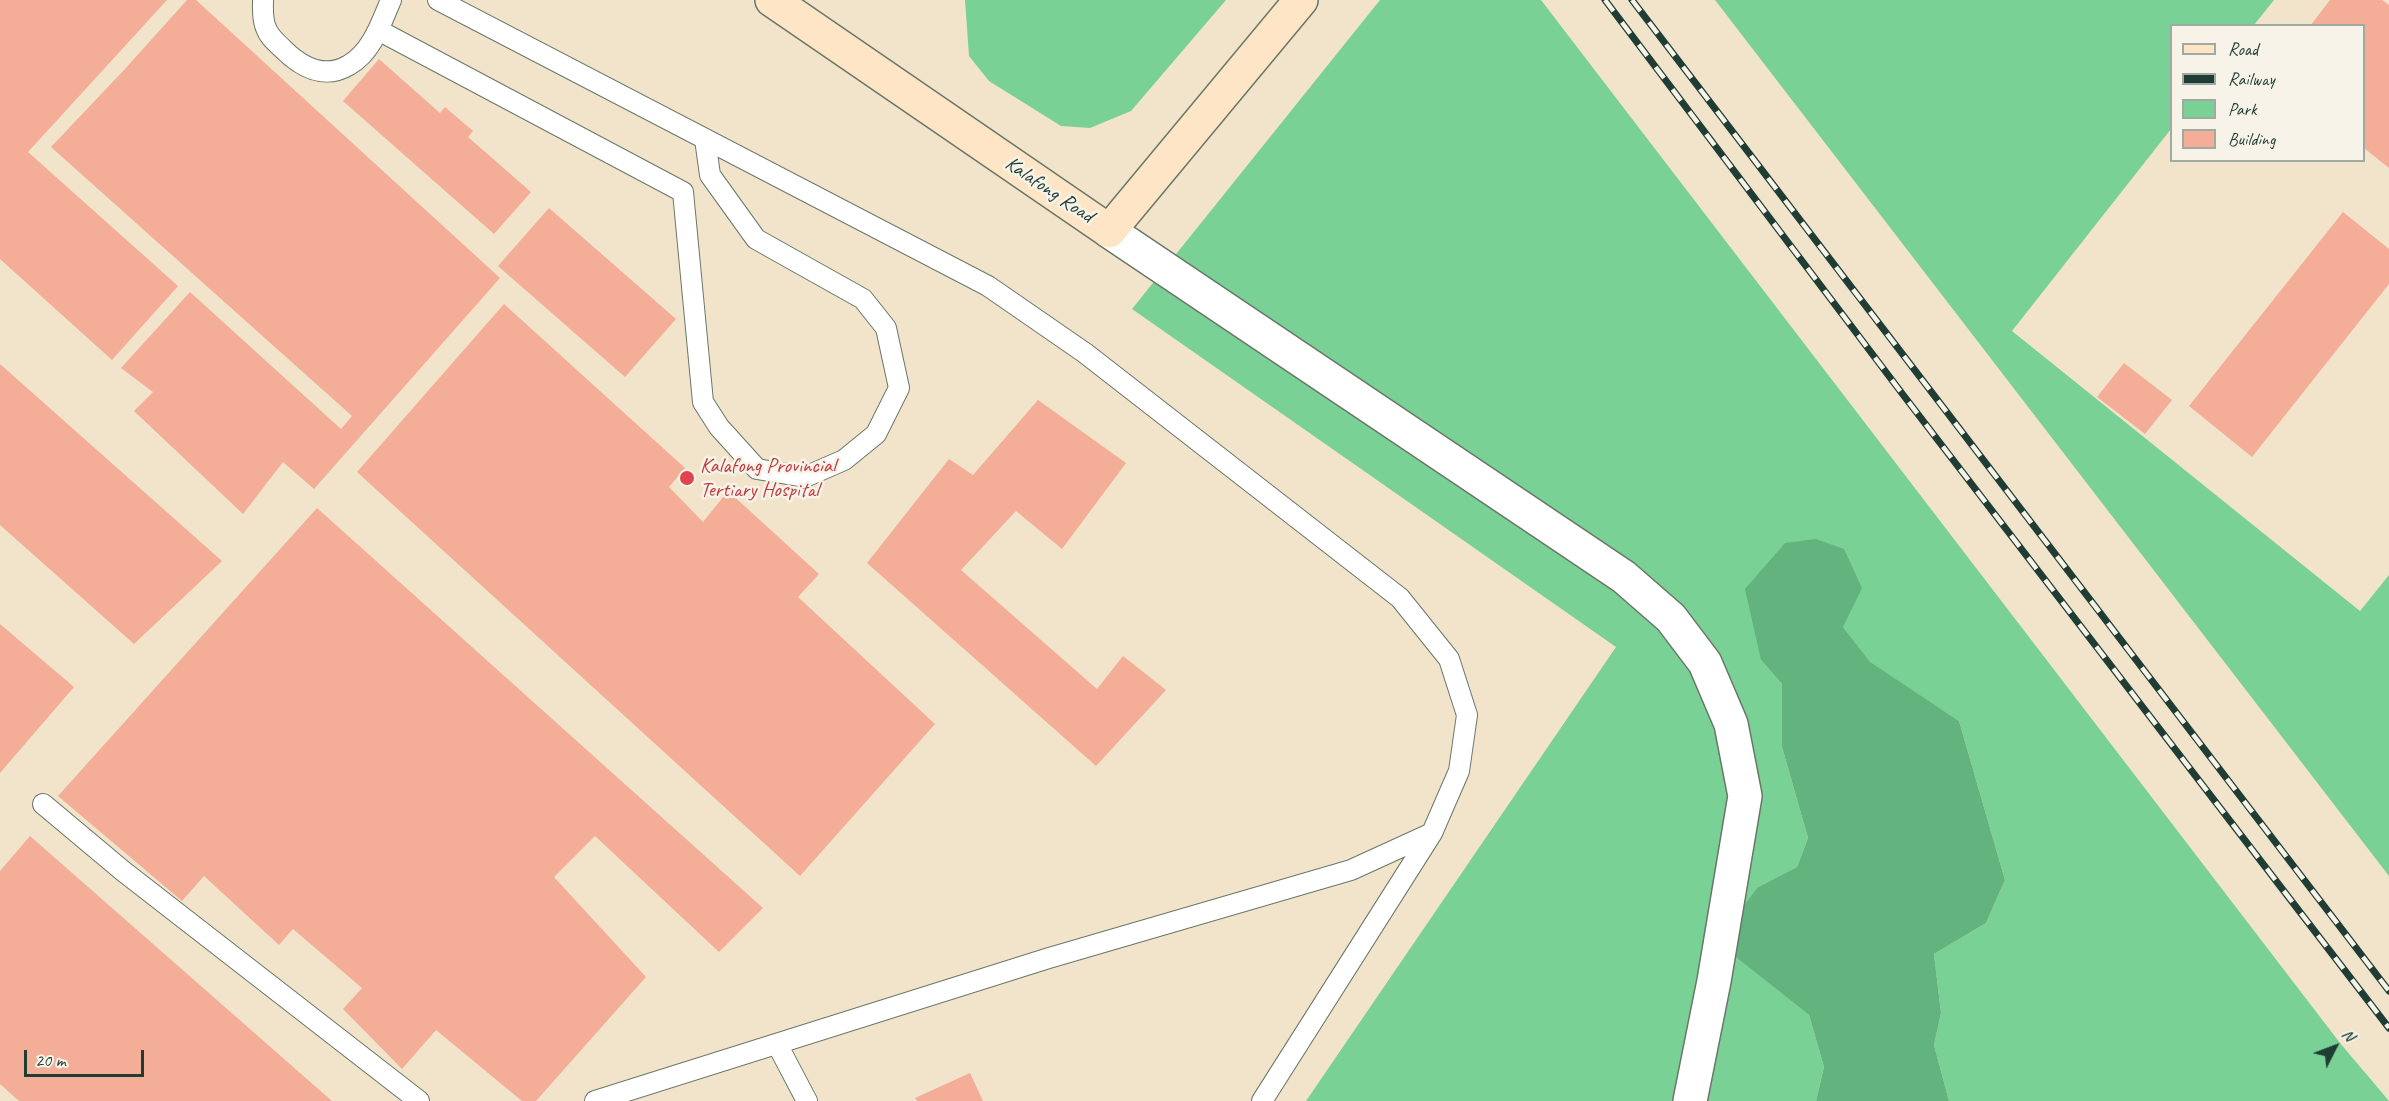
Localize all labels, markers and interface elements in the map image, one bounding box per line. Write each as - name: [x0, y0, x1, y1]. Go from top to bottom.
- legend: [2170, 24, 2365, 162]
- text: Road: [2228, 38, 2258, 60]
- text: Railway: [2228, 68, 2275, 90]
- text: Park: [2228, 98, 2257, 120]
- text: Building: [2228, 128, 2275, 150]
- street label: Kalafong Road: [1000, 151, 1098, 229]
- place label: Kalafong Provincial Tertiary Hospital: [700, 453, 835, 503]
- marker: Kalafong Provincial Tertiary Hospital: [678, 469, 696, 487]
- north arrow: [2305, 1017, 2365, 1077]
- text: N: [2338, 1025, 2359, 1045]
- scale bar: [27, 1038, 147, 1076]
- text: 20 m: [35, 1049, 66, 1071]

